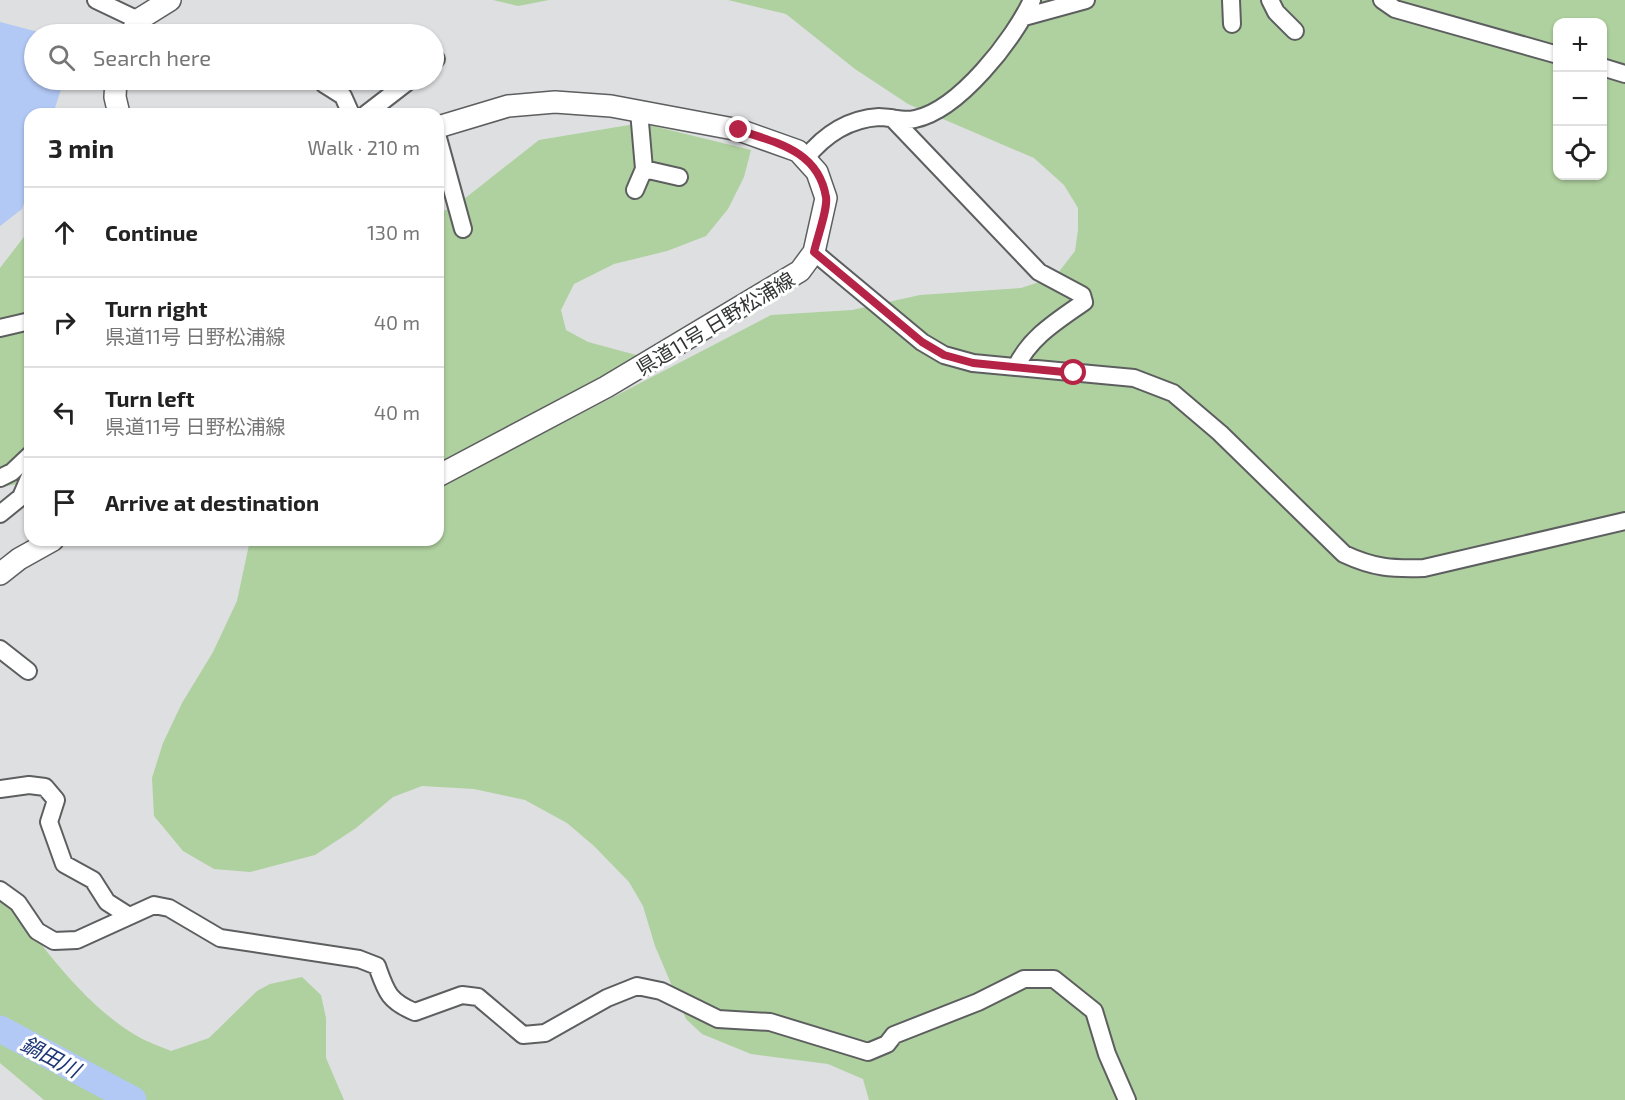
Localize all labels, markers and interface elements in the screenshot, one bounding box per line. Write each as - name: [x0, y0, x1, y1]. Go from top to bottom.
- map controls: [1553, 18, 1607, 180]
- button: +: [1553, 18, 1607, 72]
- search box: [24, 24, 444, 90]
- icon: search: [45, 41, 78, 74]
- text: Search here: [93, 44, 211, 70]
- button: −: [1553, 72, 1607, 126]
- route end: [725, 116, 751, 142]
- button: locate: [1553, 126, 1607, 180]
- text: 3 min: [48, 132, 114, 163]
- text: Walk · 210 m: [308, 135, 420, 159]
- icon: ahead: [48, 216, 81, 249]
- text: Continue: [105, 219, 198, 245]
- text: 130 m: [367, 220, 420, 244]
- street label: 県道11号 日野松浦線: [632, 266, 798, 380]
- text: Turn right: [105, 295, 207, 321]
- icon: right: [48, 306, 81, 339]
- text: 40 m: [374, 310, 420, 334]
- text: 県道11号 日野松浦線: [105, 324, 285, 348]
- route start: [1060, 359, 1086, 385]
- text: Turn left: [105, 385, 194, 411]
- icon: left: [48, 396, 81, 429]
- text: 40 m: [374, 400, 420, 424]
- text: 県道11号 日野松浦線: [105, 414, 285, 438]
- icon: arrive: [48, 486, 81, 519]
- text: Arrive at destination: [105, 489, 319, 515]
- water label: 鍋田川: [17, 1030, 86, 1083]

